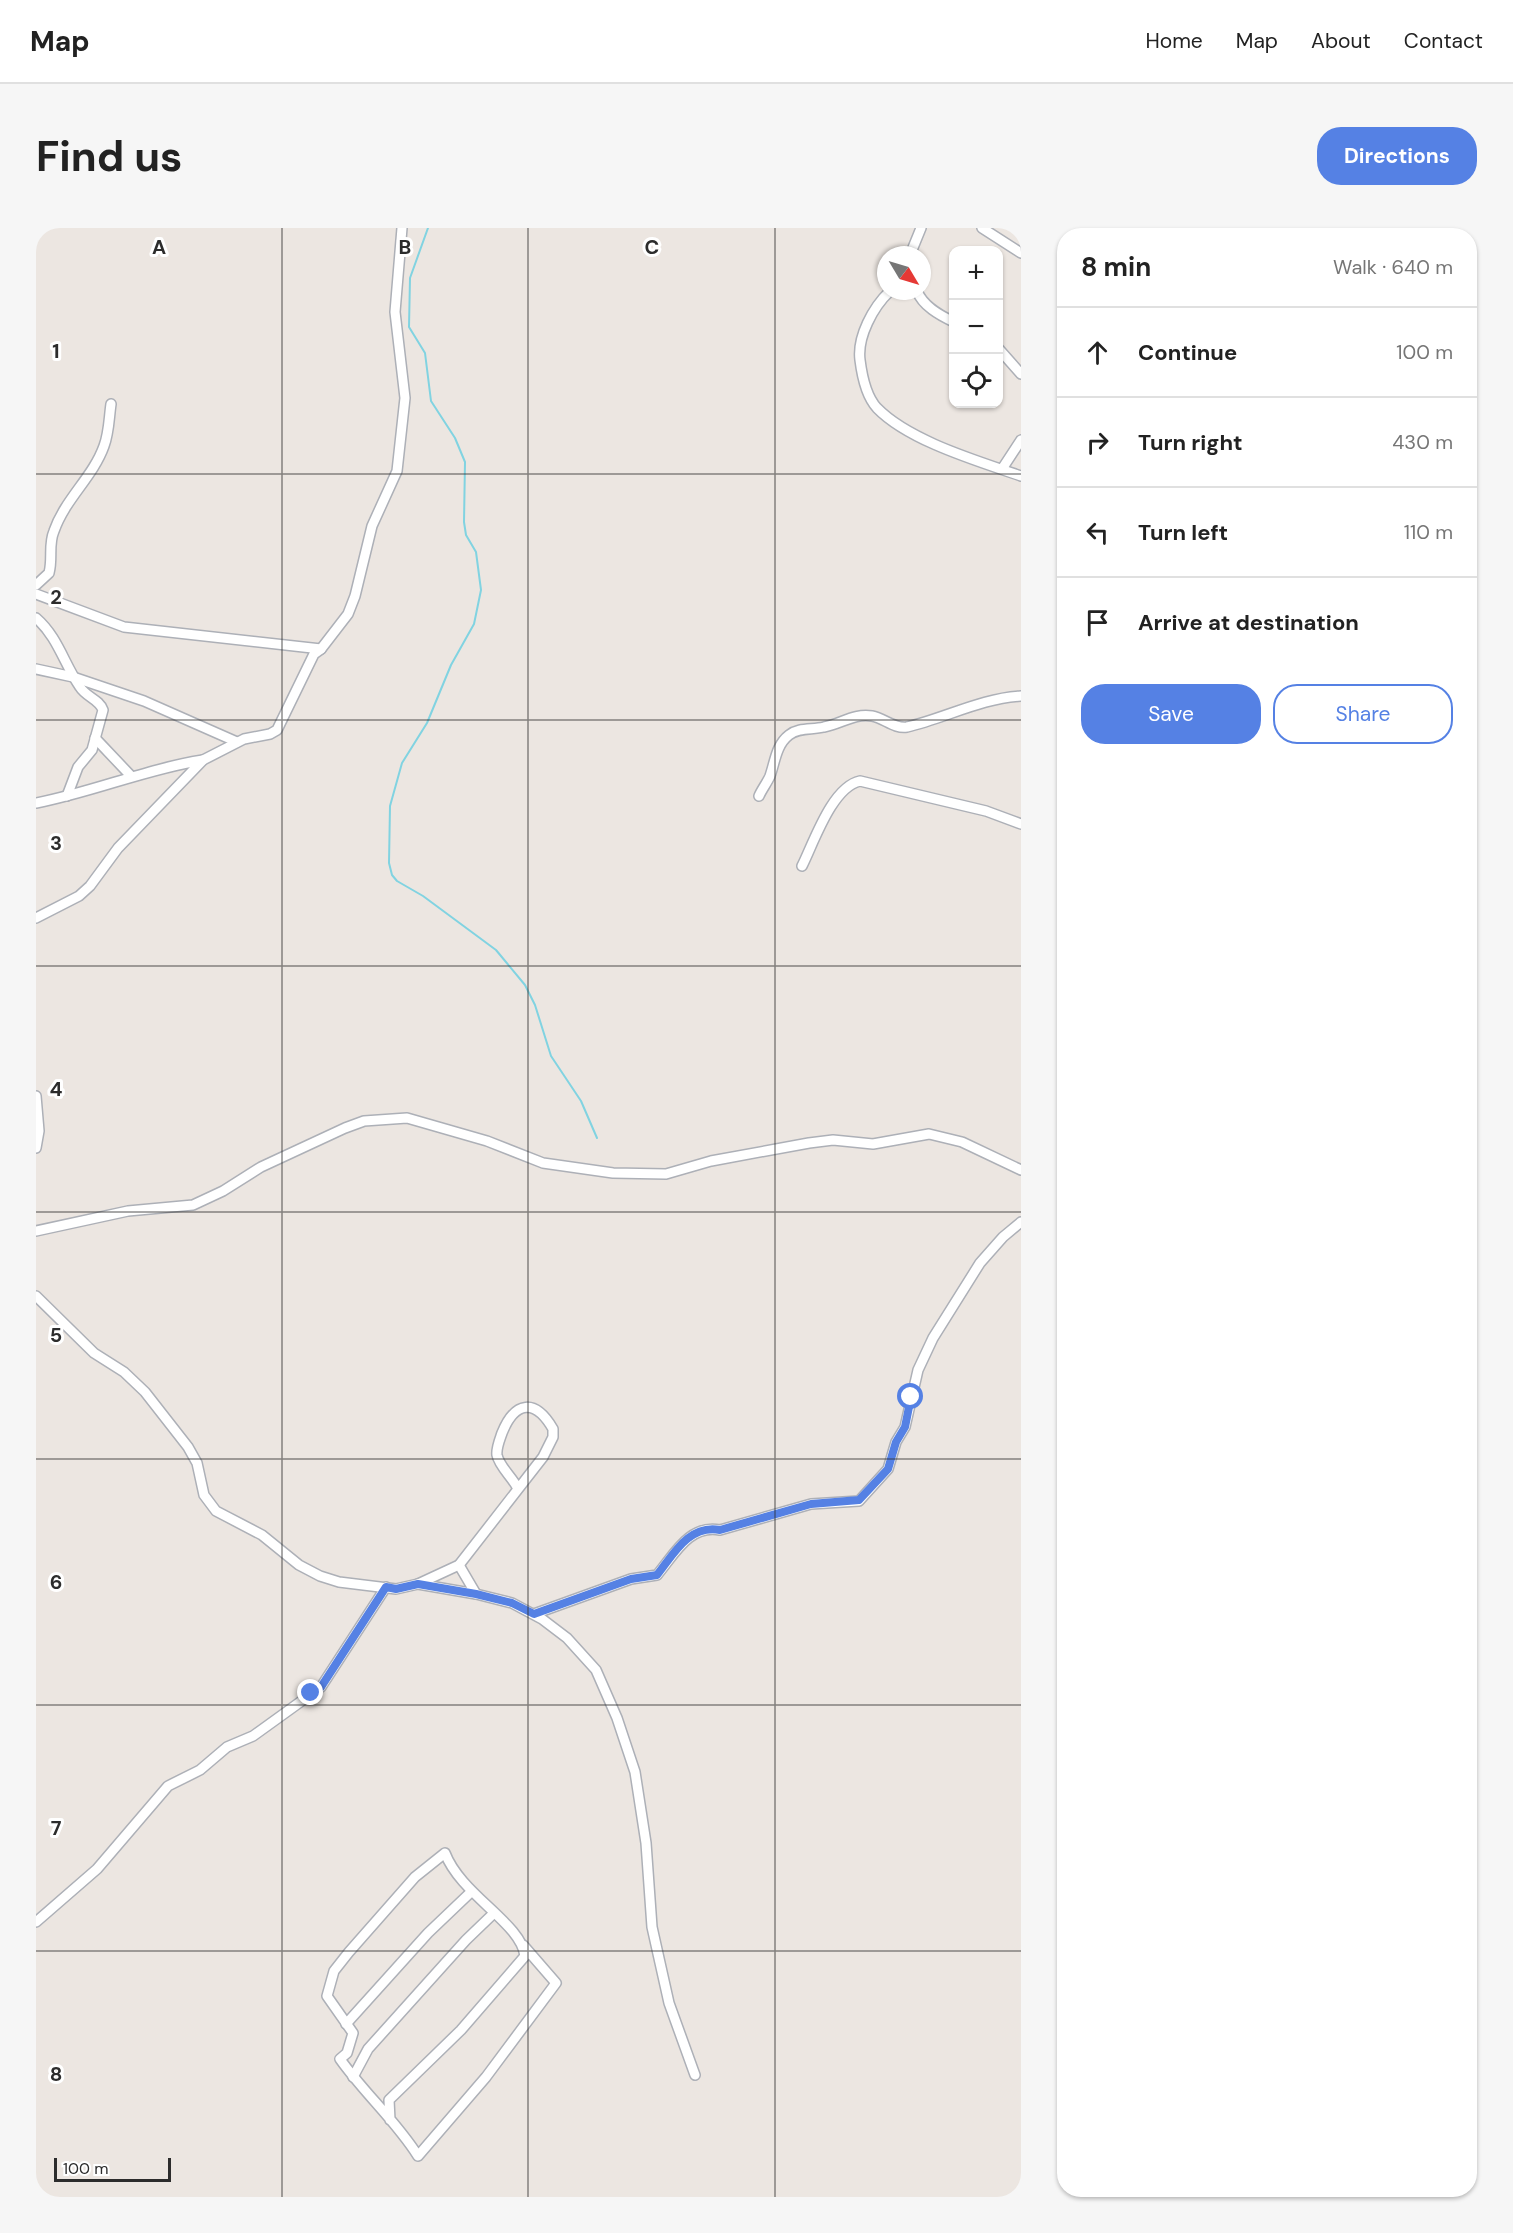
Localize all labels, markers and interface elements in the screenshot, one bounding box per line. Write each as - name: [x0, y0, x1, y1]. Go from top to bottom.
- text: Map: [30, 23, 90, 60]
- text: Home: [1145, 27, 1203, 55]
- text: Map: [1236, 27, 1278, 55]
- text: About: [1311, 27, 1371, 55]
- text: Contact: [1404, 27, 1483, 55]
- button: Directions: [1317, 127, 1477, 185]
- text: Find us: [36, 129, 182, 184]
- text: A: [152, 234, 166, 260]
- text: B: [399, 234, 411, 260]
- text: C: [645, 234, 659, 260]
- north arrow: [877, 246, 931, 300]
- map controls: [949, 246, 1003, 408]
- button: +: [949, 246, 1003, 300]
- text: 8 min: [1081, 250, 1151, 284]
- text: Walk · 640 m: [1333, 254, 1453, 280]
- button: −: [949, 300, 1003, 354]
- icon: ahead: [1081, 336, 1114, 369]
- text: 1: [52, 338, 60, 364]
- text: Continue: [1138, 338, 1237, 367]
- text: 100 m: [1396, 339, 1453, 365]
- button: locate: [949, 354, 1003, 408]
- icon: right: [1081, 426, 1114, 459]
- text: Turn right: [1138, 428, 1243, 457]
- text: 430 m: [1392, 429, 1453, 455]
- icon: left: [1081, 516, 1114, 549]
- text: Turn left: [1138, 518, 1228, 547]
- text: 110 m: [1404, 519, 1453, 545]
- text: 2: [50, 584, 62, 610]
- icon: arrive: [1081, 606, 1114, 639]
- text: Arrive at destination: [1138, 608, 1359, 637]
- button: Save: [1081, 684, 1261, 744]
- button: Share: [1273, 684, 1453, 744]
- text: 3: [50, 830, 62, 856]
- text: 4: [50, 1076, 63, 1102]
- text: 5: [50, 1322, 62, 1348]
- route start: [897, 1383, 923, 1409]
- text: 6: [50, 1569, 62, 1595]
- route end: [297, 1679, 323, 1705]
- text: 7: [51, 1815, 62, 1841]
- text: 8: [50, 2061, 62, 2087]
- scale bar: [54, 2155, 171, 2182]
- text: 100 m: [63, 2158, 108, 2179]

